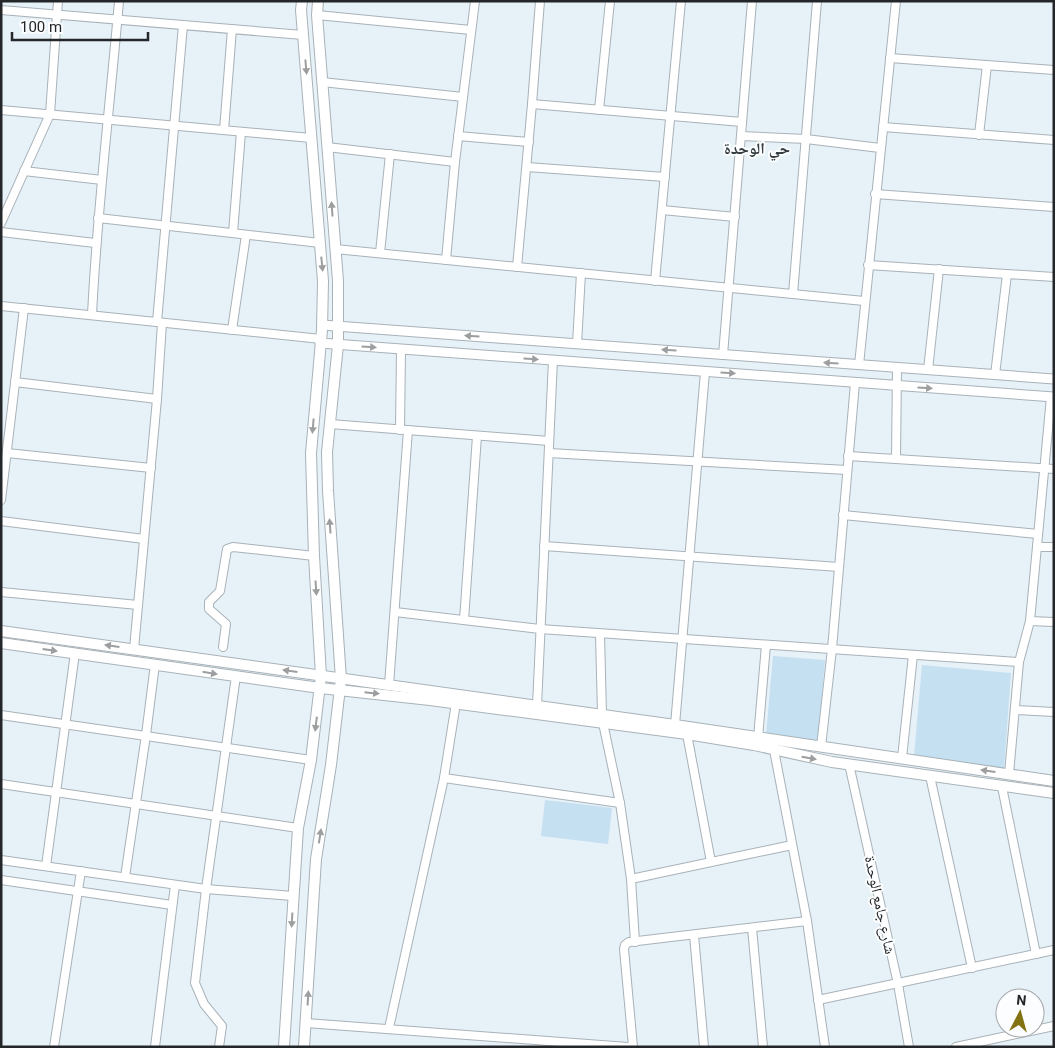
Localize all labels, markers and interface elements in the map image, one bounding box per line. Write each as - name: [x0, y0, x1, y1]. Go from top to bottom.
- scale bar: [12, 10, 149, 42]
- text: 100 m: [20, 18, 62, 36]
- one-way arrow: [302, 60, 310, 76]
- district label: حي الوحدة: [724, 139, 790, 161]
- one-way arrow: [328, 200, 336, 216]
- one-way arrow: [318, 256, 326, 272]
- one-way arrow: [463, 331, 479, 339]
- one-way arrow: [361, 343, 377, 351]
- one-way arrow: [660, 346, 676, 354]
- one-way arrow: [523, 355, 539, 363]
- one-way arrow: [822, 358, 838, 366]
- one-way arrow: [720, 370, 736, 378]
- one-way arrow: [917, 384, 933, 392]
- one-way arrow: [309, 418, 317, 434]
- one-way arrow: [326, 518, 334, 534]
- one-way arrow: [312, 581, 320, 597]
- one-way arrow: [104, 642, 120, 650]
- one-way arrow: [42, 646, 58, 654]
- one-way arrow: [282, 667, 298, 675]
- one-way arrow: [203, 669, 219, 677]
- one-way arrow: [364, 690, 380, 698]
- one-way arrow: [312, 717, 320, 733]
- one-way arrow: [801, 754, 817, 762]
- one-way arrow: [980, 766, 996, 774]
- one-way arrow: [316, 828, 324, 844]
- street label: شارع جامع الوحدة: [860, 854, 899, 956]
- one-way arrow: [287, 912, 295, 928]
- north arrow: [995, 988, 1045, 1038]
- one-way arrow: [304, 990, 312, 1006]
- text: N: [1016, 992, 1027, 1009]

